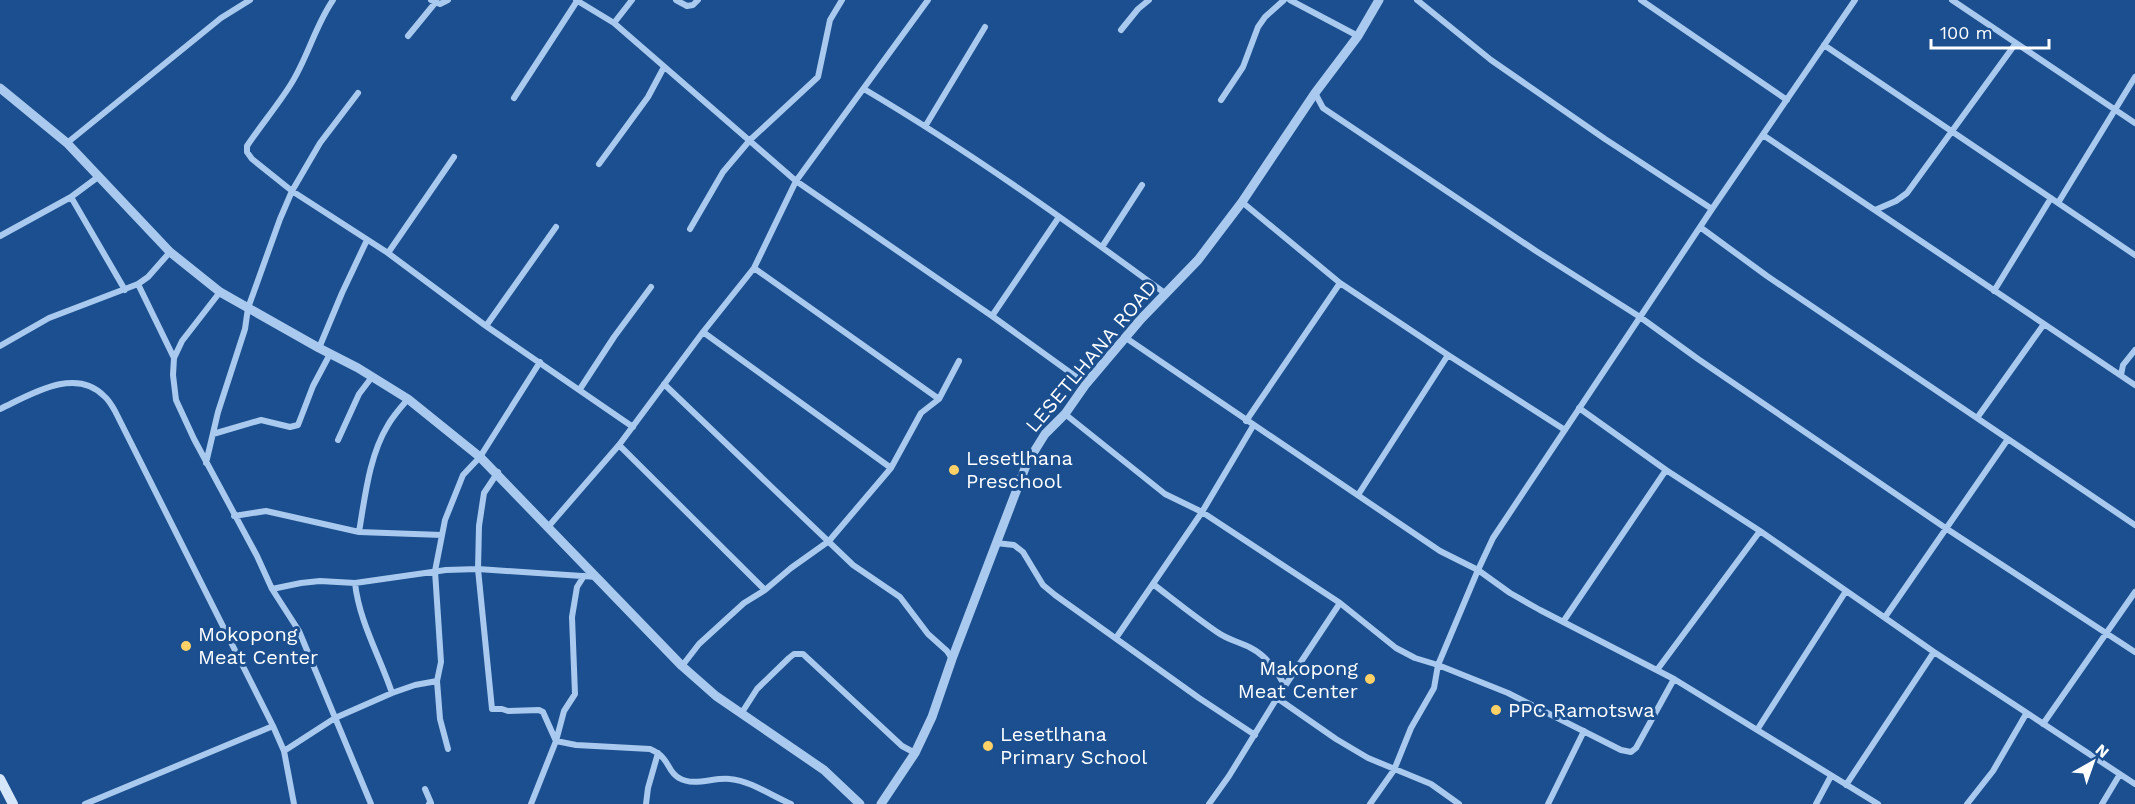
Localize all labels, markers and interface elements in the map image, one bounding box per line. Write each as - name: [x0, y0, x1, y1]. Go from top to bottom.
- scale bar: [1931, 12, 2050, 50]
- text: 100 m: [1940, 22, 1993, 43]
- street label: LESETLHANA ROAD: [1020, 275, 1162, 437]
- place label: Lesetlhana Preschool: [966, 446, 1073, 493]
- marker: Lesetlhana Preschool: [947, 463, 961, 477]
- place label: Mokopong Meat Center: [198, 622, 318, 669]
- marker: Mokopong Meat Center: [179, 639, 193, 653]
- place label: Makopong Meat Center: [1238, 656, 1358, 703]
- marker: Makopong Meat Center: [1363, 672, 1377, 686]
- place label: PPC Ramotswa: [1508, 698, 1655, 722]
- marker: PPC Ramotswa: [1489, 703, 1503, 717]
- place label: Lesetlhana Primary School: [1000, 722, 1147, 769]
- north arrow: [2063, 732, 2123, 792]
- marker: Lesetlhana Primary School: [981, 739, 995, 753]
- text: N: [2092, 740, 2113, 762]

